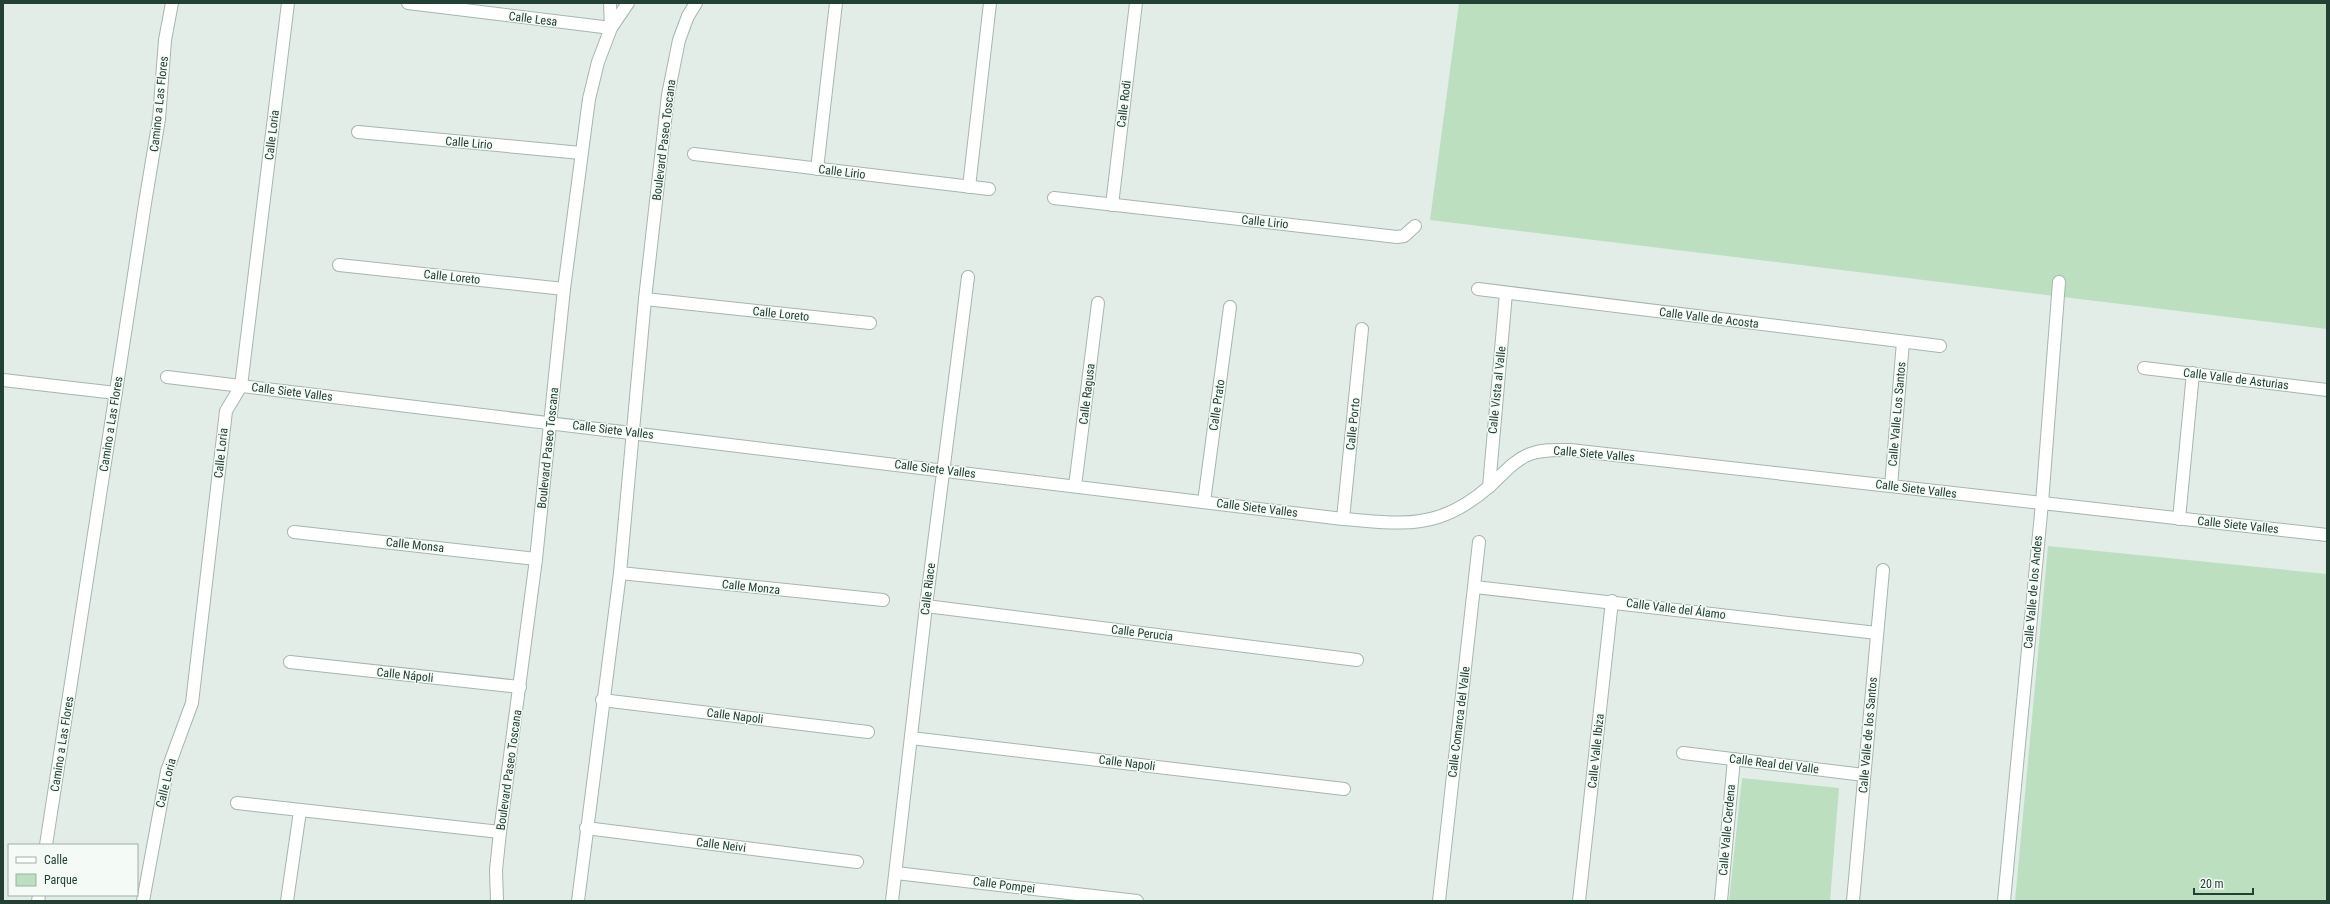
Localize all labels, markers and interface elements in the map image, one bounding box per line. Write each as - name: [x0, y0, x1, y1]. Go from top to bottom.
- street label: Calle Lesa: [508, 9, 558, 29]
- street label: Camino a Las Flores: [147, 55, 171, 153]
- street label: Boulevard Paseo Toscana: [650, 78, 678, 201]
- street label: Calle Rodi: [1114, 80, 1134, 128]
- street label: Calle Loria: [262, 109, 282, 161]
- street label: Calle Lirio: [445, 134, 493, 152]
- street label: Calle Lirio: [818, 162, 866, 182]
- street label: Calle Lirio: [1241, 213, 1289, 231]
- street label: Calle Loreto: [423, 267, 481, 287]
- street label: Calle Loreto: [752, 304, 810, 324]
- street label: Calle Valle de Acosta: [1658, 305, 1760, 331]
- street label: Calle Vista al Valle: [1485, 345, 1509, 435]
- street label: Calle Valle Los Santos: [1885, 361, 1909, 467]
- street label: Calle Ragusa: [1076, 362, 1098, 425]
- street label: Calle Valle de Asturias: [2182, 366, 2290, 392]
- street label: Camino a Las Flores: [97, 375, 125, 473]
- street label: Calle Prato: [1206, 378, 1228, 432]
- street label: Calle Siete Valles: [251, 380, 333, 404]
- street label: Boulevard Paseo Toscana: [535, 386, 561, 509]
- street label: Calle Porto: [1343, 397, 1363, 451]
- street label: Calle Siete Valles: [572, 418, 654, 442]
- street label: Calle Loria: [211, 427, 231, 479]
- street label: Calle Siete Valles: [1553, 443, 1635, 465]
- street label: Calle Siete Valles: [894, 457, 976, 481]
- street label: Calle Siete Valles: [1875, 477, 1957, 501]
- street label: Calle Siete Valles: [1216, 496, 1298, 520]
- street label: Calle Siete Valles: [2197, 514, 2279, 536]
- street label: Calle Monsa: [385, 535, 445, 555]
- street label: Calle Valle de los Andes: [2021, 535, 2045, 649]
- street label: Calle Riace: [918, 562, 938, 616]
- street label: Calle Monza: [721, 577, 781, 597]
- street label: Calle Valle del Álamo: [1625, 595, 1727, 622]
- street label: Calle Perucia: [1110, 622, 1174, 644]
- street label: Calle Nápoli: [376, 665, 434, 685]
- street label: Calle Comarca del Valle: [1445, 665, 1473, 778]
- street label: Calle Valle de los Santos: [1856, 676, 1880, 794]
- street label: Camino a Las Flores: [48, 695, 76, 793]
- street label: Calle Napoli: [706, 706, 764, 726]
- street label: Boulevard Paseo Toscana: [494, 709, 524, 831]
- street label: Calle Valle Ibiza: [1585, 713, 1607, 789]
- street label: Calle Real del Valle: [1728, 752, 1820, 776]
- street label: Calle Napoli: [1098, 753, 1156, 773]
- street label: Calle Loria: [153, 757, 179, 809]
- street label: Calle Valle Cerdena: [1716, 783, 1738, 876]
- street label: Calle Neivi: [695, 835, 747, 855]
- legend: [8, 844, 138, 896]
- text: Calle: [44, 853, 68, 867]
- scale bar: [2194, 870, 2253, 896]
- text: Parque: [44, 873, 78, 887]
- street label: Calle Pompei: [972, 874, 1036, 896]
- text: 20 m: [2200, 877, 2224, 891]

